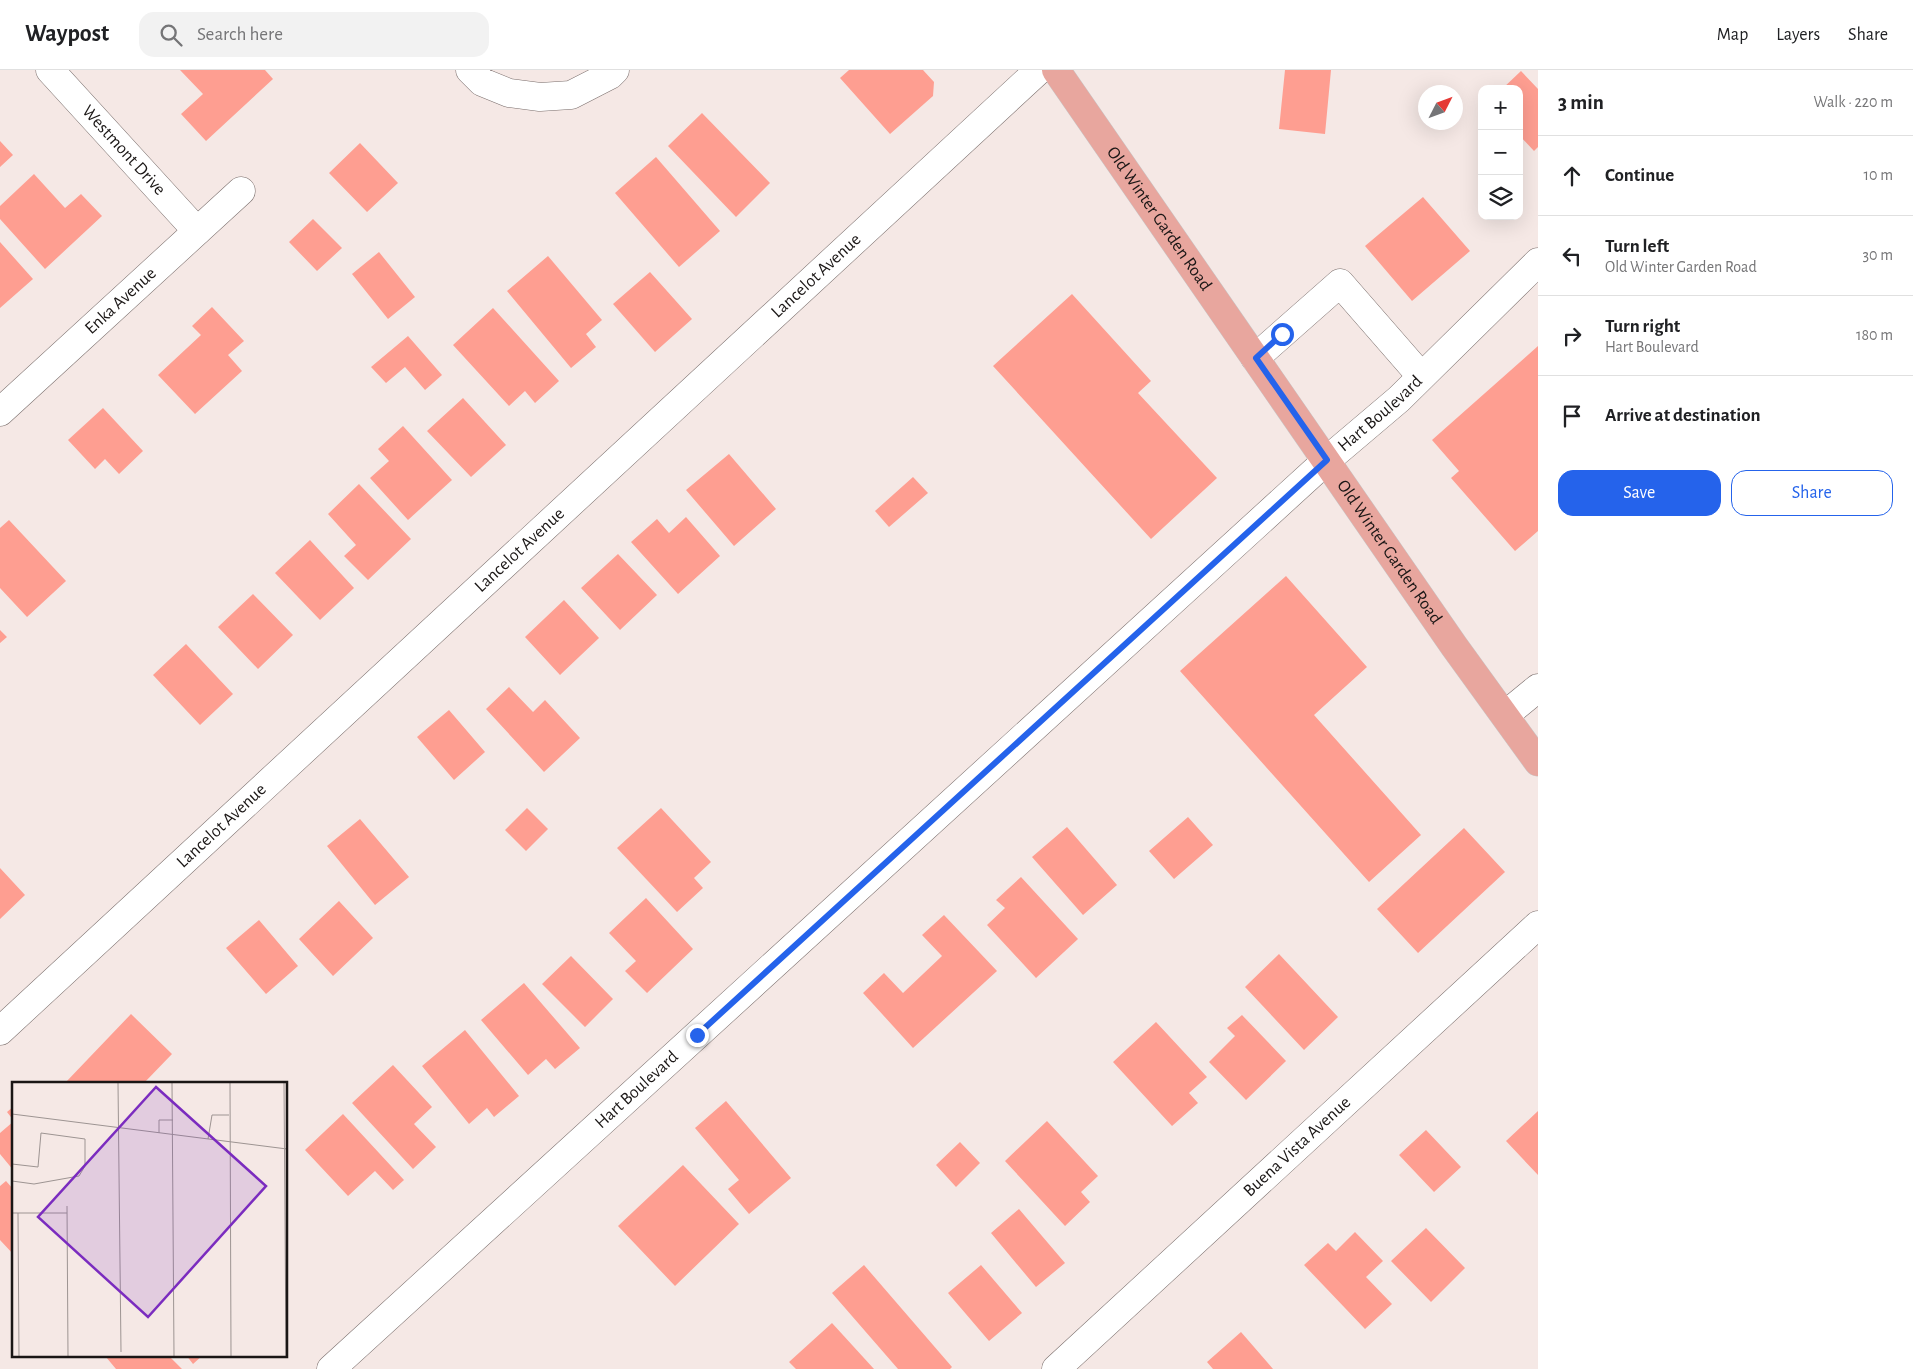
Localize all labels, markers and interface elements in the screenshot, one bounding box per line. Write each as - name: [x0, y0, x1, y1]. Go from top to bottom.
- search box: [139, 12, 489, 57]
- icon: search: [157, 21, 185, 49]
- text: Waypost: [25, 22, 109, 46]
- text: Search here: [197, 25, 283, 44]
- text: Map: [1717, 26, 1748, 44]
- text: Layers: [1776, 26, 1820, 44]
- text: Share: [1848, 26, 1888, 44]
- north arrow: [1418, 85, 1463, 130]
- map controls: [1478, 85, 1523, 220]
- button: +: [1478, 85, 1523, 130]
- text: 3 min: [1558, 92, 1604, 113]
- text: Walk · 220 m: [1814, 94, 1893, 110]
- street label: Westmont Drive: [78, 102, 169, 199]
- button: −: [1478, 130, 1523, 175]
- street label: Old Winter Garden Road: [1103, 144, 1215, 294]
- icon: ahead: [1558, 162, 1586, 190]
- text: Continue: [1605, 166, 1674, 185]
- text: 10 m: [1864, 167, 1893, 183]
- button: layers: [1478, 175, 1523, 220]
- street label: Lancelot Avenue: [768, 230, 865, 322]
- text: Turn left: [1605, 237, 1669, 256]
- icon: left: [1558, 242, 1586, 270]
- text: 30 m: [1863, 247, 1893, 263]
- text: Old Winter Garden Road: [1605, 259, 1757, 275]
- street label: Enka Avenue: [82, 264, 160, 338]
- text: Turn right: [1605, 317, 1680, 336]
- icon: right: [1558, 322, 1586, 350]
- route start: [1271, 323, 1294, 346]
- text: 180 m: [1856, 327, 1893, 343]
- text: Hart Boulevard: [1605, 339, 1699, 355]
- street label: Hart Boulevard: [1335, 372, 1426, 455]
- icon: arrive: [1558, 402, 1586, 430]
- text: Arrive at destination: [1605, 406, 1761, 425]
- button: Save: [1558, 470, 1721, 516]
- button: Share: [1731, 470, 1893, 516]
- street label: Old Winter Garden Road: [1333, 477, 1445, 628]
- street label: Lancelot Avenue: [472, 505, 568, 596]
- street label: Lancelot Avenue: [173, 780, 270, 872]
- route end: [686, 1024, 709, 1047]
- street label: Hart Boulevard: [592, 1048, 682, 1132]
- inset map: [12, 1082, 288, 1356]
- street label: Buena Vista Avenue: [1240, 1093, 1354, 1200]

